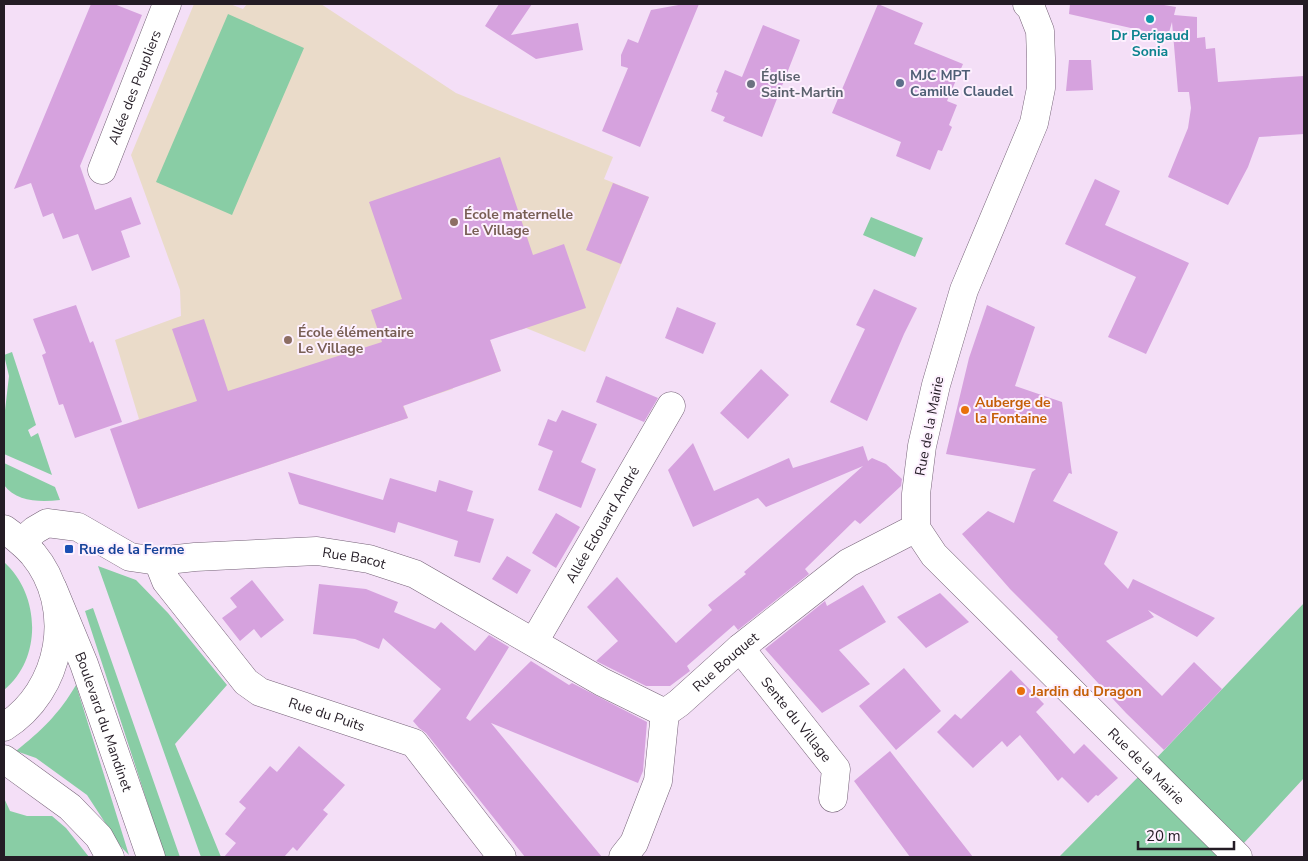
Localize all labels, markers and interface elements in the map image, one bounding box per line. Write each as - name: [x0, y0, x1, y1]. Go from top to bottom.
- marker: Dr Perigaud Sonia: [1144, 13, 1156, 25]
- place label: Dr Perigaud Sonia: [1111, 26, 1189, 61]
- street label: Allée des Peupliers: [104, 27, 166, 147]
- place label: MJC MPT Camille Claudel: [910, 66, 1014, 101]
- place label: Église Saint-Martin: [761, 67, 843, 102]
- marker: MJC MPT Camille Claudel: [894, 77, 906, 89]
- marker: Église Saint-Martin: [745, 78, 757, 90]
- place label: École maternelle Le Village: [464, 205, 574, 240]
- marker: École maternelle Le Village: [448, 216, 460, 228]
- place label: École élémentaire Le Village: [298, 323, 414, 358]
- marker: École élémentaire Le Village: [282, 334, 294, 346]
- street label: Rue de la Mairie: [911, 375, 948, 477]
- place label: Auberge de la Fontaine: [975, 393, 1051, 428]
- marker: Auberge de la Fontaine: [959, 404, 971, 416]
- street label: Allée Edouard André: [561, 463, 644, 586]
- place label: Rue de la Ferme: [79, 540, 185, 559]
- marker: Rue de la Ferme: [63, 543, 75, 555]
- street label: Rue Bacot: [321, 543, 388, 574]
- street label: Rue Bouquet: [689, 628, 763, 696]
- street label: Boulevard du Mandinet: [70, 649, 137, 794]
- street label: Sente du Village: [756, 673, 836, 766]
- place label: Jardin du Dragon: [1030, 682, 1142, 701]
- marker: Jardin du Dragon: [1015, 685, 1027, 697]
- street label: Rue du Puits: [286, 693, 368, 736]
- street label: Rue de la Mairie: [1104, 724, 1189, 809]
- scale bar: [1138, 818, 1234, 850]
- text: 20 m: [1146, 826, 1181, 846]

